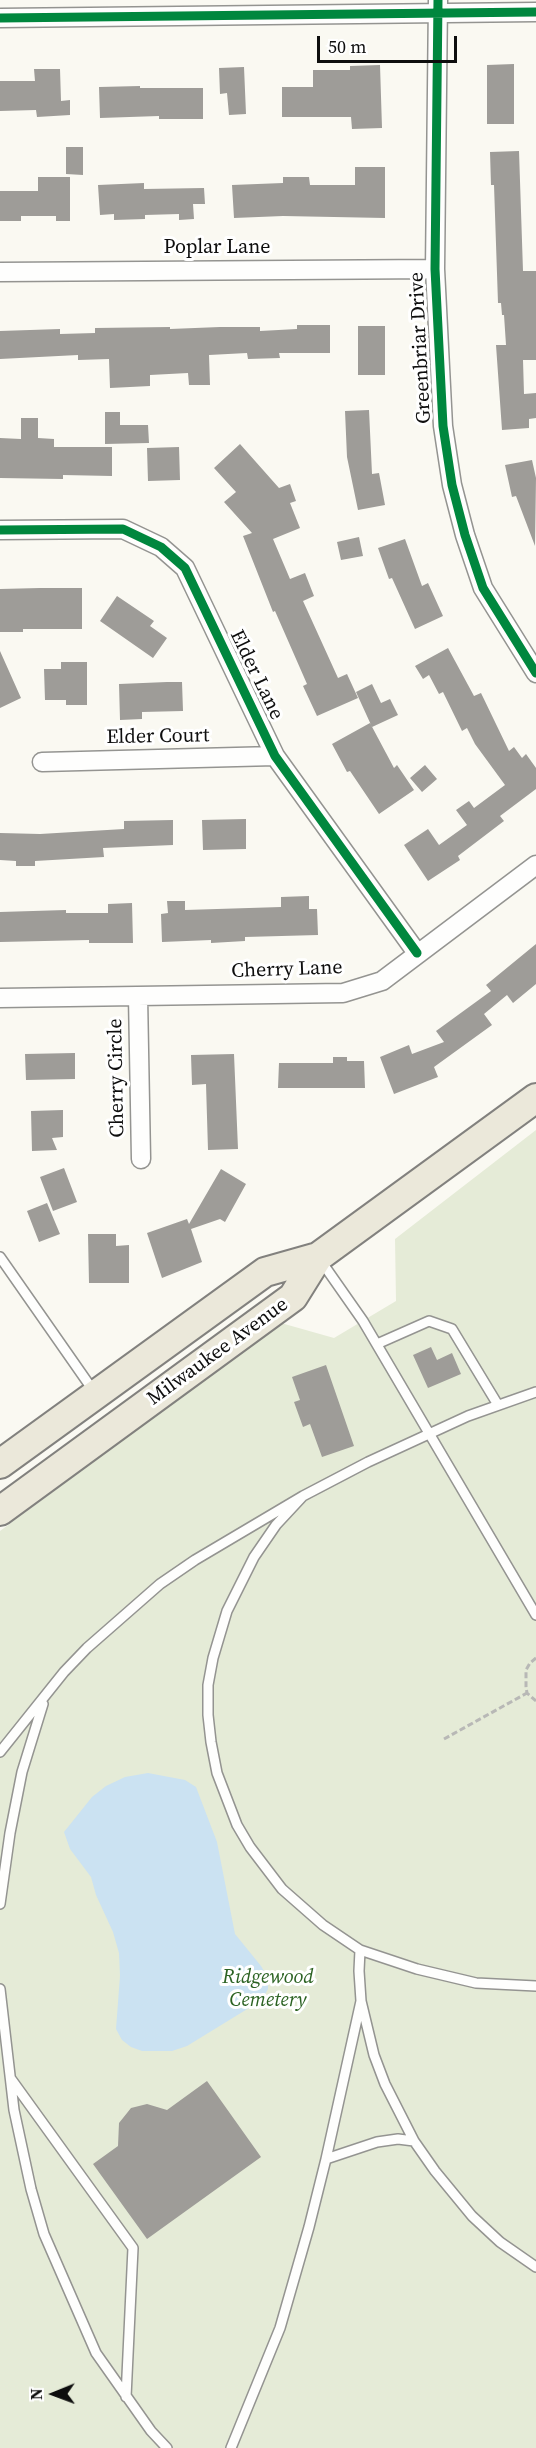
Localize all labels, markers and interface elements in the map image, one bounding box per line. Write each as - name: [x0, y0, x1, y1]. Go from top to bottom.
- scale bar: [320, 24, 460, 62]
- text: 50 m: [328, 34, 366, 59]
- street label: Poplar Lane: [164, 236, 270, 260]
- street label: Greenbriar Drive: [405, 272, 437, 424]
- street label: Elder Lane: [224, 626, 288, 724]
- street label: Elder Court: [106, 724, 210, 750]
- street label: Cherry Lane: [231, 956, 343, 984]
- street label: Cherry Circle: [104, 1018, 130, 1138]
- street label: Milwaukee Avenue: [143, 1293, 293, 1411]
- park label: Ridgewood Cemetery: [222, 1966, 314, 2013]
- north arrow: [24, 2364, 84, 2424]
- text: N: [25, 2388, 47, 2400]

